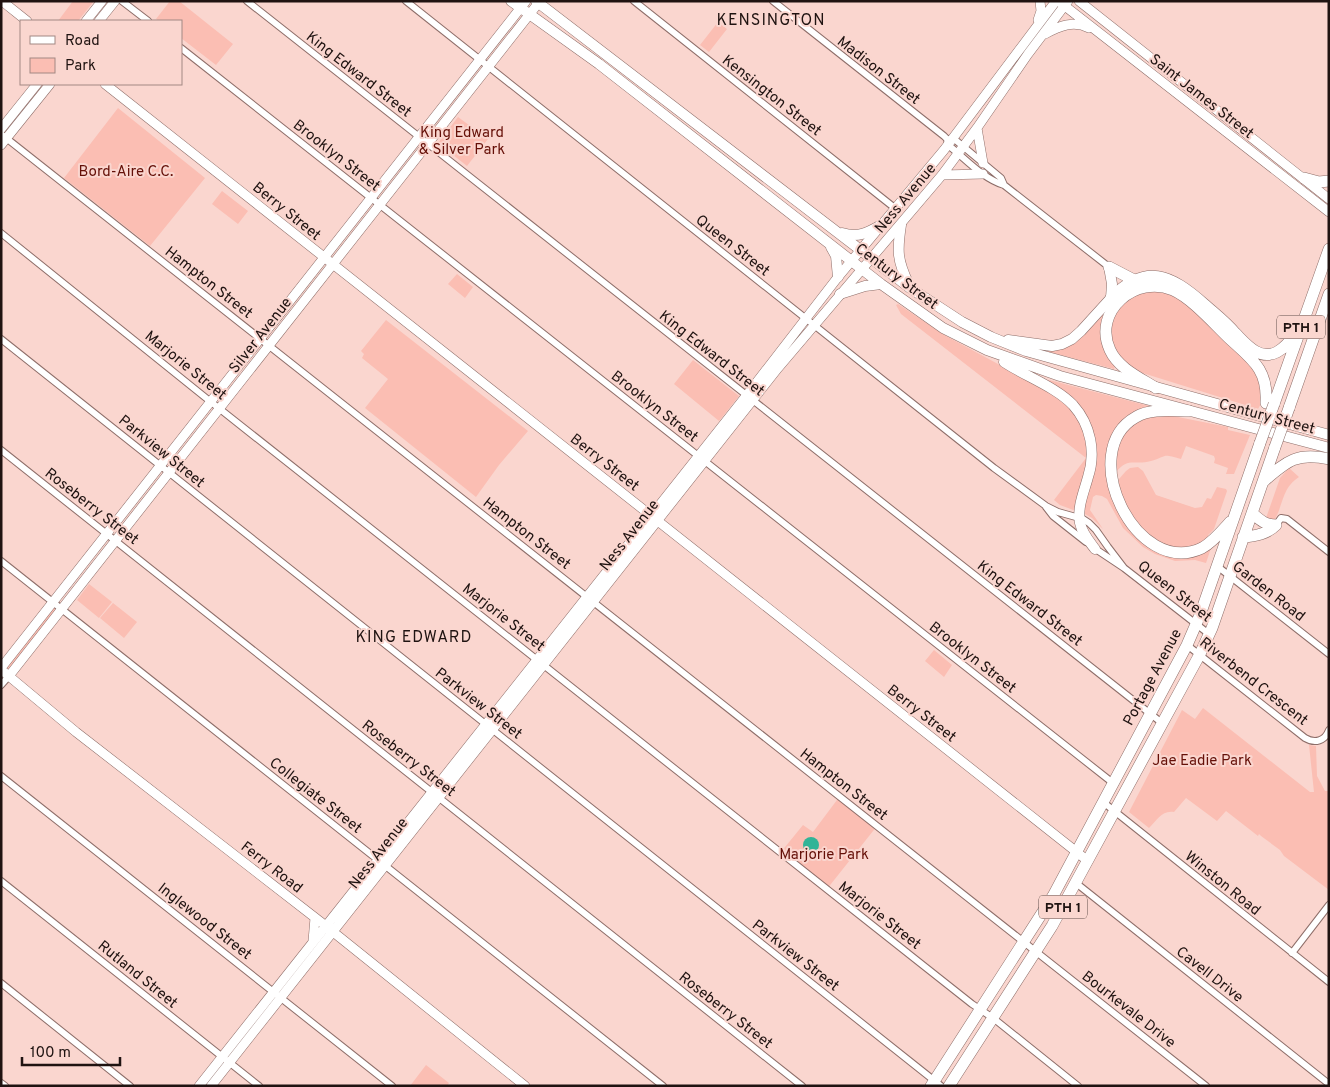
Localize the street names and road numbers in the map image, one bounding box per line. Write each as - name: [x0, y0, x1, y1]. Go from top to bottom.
- street label: King Edward Street: [302, 28, 415, 122]
- street label: Madison Street: [833, 33, 923, 110]
- street label: Kensington Street: [717, 51, 825, 141]
- street label: Saint James Street: [1145, 51, 1257, 144]
- street label: Brooklyn Street: [289, 116, 384, 196]
- street label: Ness Avenue: [871, 160, 941, 238]
- street label: Berry Street: [248, 179, 324, 246]
- street label: Queen Street: [691, 211, 773, 281]
- street label: Century Street: [851, 240, 941, 315]
- street label: Hampton Street: [160, 243, 256, 323]
- street label: Silver Avenue: [226, 294, 297, 378]
- street label: King Edward Street: [655, 307, 768, 401]
- road number: PTH 1: [1277, 316, 1325, 338]
- street label: Marjorie Street: [140, 327, 230, 405]
- street label: Brooklyn Street: [607, 367, 702, 447]
- street label: Century Street: [1216, 395, 1317, 439]
- street label: Parkview Street: [114, 412, 208, 493]
- street label: Berry Street: [566, 430, 643, 496]
- street label: Roseberry Street: [40, 465, 142, 550]
- street label: Hampton Street: [478, 494, 574, 574]
- street label: Ness Avenue: [596, 496, 664, 576]
- street label: King Edward Street: [973, 557, 1086, 651]
- street label: Queen Street: [1133, 557, 1215, 627]
- street label: Garden Road: [1228, 558, 1308, 627]
- street label: Marjorie Street: [458, 580, 548, 656]
- street label: Brooklyn Street: [925, 618, 1020, 698]
- street label: Portage Avenue: [1120, 626, 1187, 729]
- street label: Riverbend Crescent: [1195, 634, 1311, 730]
- street label: Parkview Street: [431, 664, 526, 744]
- street label: Berry Street: [883, 681, 960, 747]
- street label: Roseberry Street: [357, 717, 459, 802]
- street label: Hampton Street: [795, 745, 891, 825]
- street label: Collegiate Street: [265, 754, 365, 838]
- street label: Ness Avenue: [345, 814, 413, 894]
- street label: Ferry Road: [236, 838, 306, 898]
- street label: Winston Road: [1180, 848, 1264, 921]
- street label: Marjorie Street: [834, 878, 924, 954]
- street label: Inglewood Street: [153, 880, 255, 965]
- road number: PTH 1: [1039, 896, 1087, 919]
- street label: Parkview Street: [748, 916, 843, 996]
- street label: Rutland Street: [93, 937, 181, 1013]
- street label: Cavell Drive: [1172, 943, 1247, 1007]
- street label: Bourkevale Drive: [1077, 968, 1179, 1053]
- street label: Roseberry Street: [674, 969, 776, 1054]

